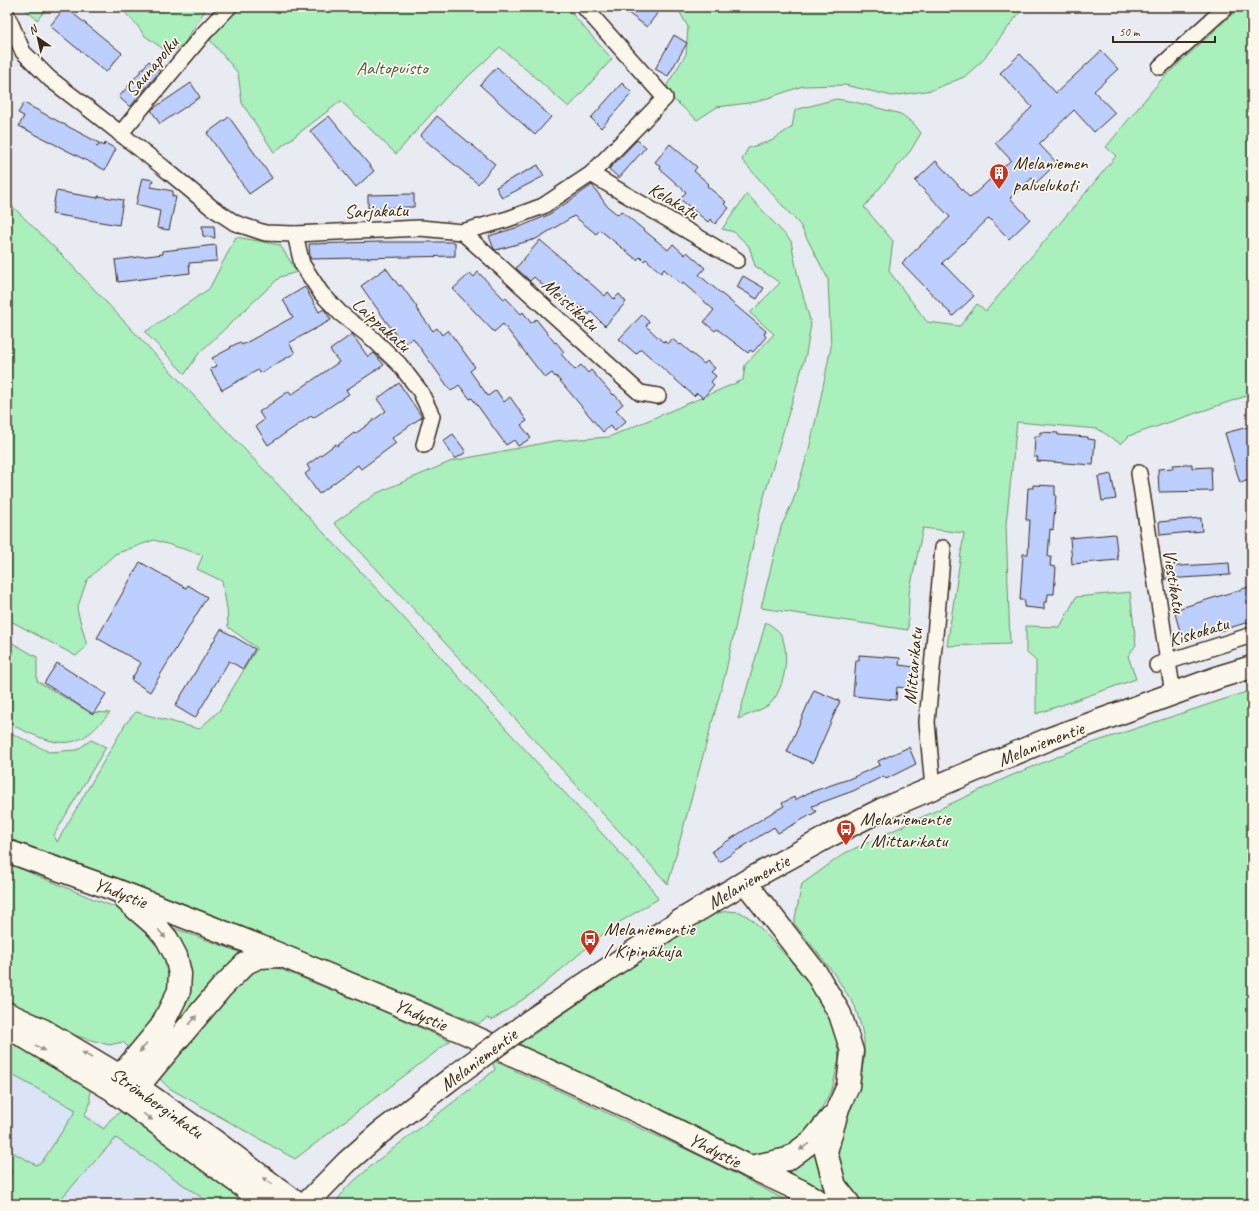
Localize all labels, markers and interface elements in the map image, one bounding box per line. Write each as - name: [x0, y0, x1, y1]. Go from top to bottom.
- north arrow: [18, 18, 58, 58]
- scale bar: [1113, 18, 1215, 44]
- text: N: [26, 21, 41, 37]
- text: 50 m: [1119, 24, 1141, 40]
- street label: Saunapolku: [119, 30, 185, 102]
- park label: Aaltopuisto: [356, 56, 430, 80]
- place label: Melaniemen palvelukoti: [1013, 151, 1088, 197]
- building icon: Melaniemen palvelukoti: [988, 162, 1010, 190]
- street label: Kelakatu: [644, 177, 704, 225]
- street label: Sarjakatu: [344, 198, 409, 224]
- street label: Meistikatu: [537, 273, 605, 338]
- street label: Laippakatu: [347, 292, 417, 359]
- street label: Viestikatu: [1157, 548, 1191, 617]
- street label: Kiskokatu: [1165, 611, 1232, 652]
- street label: Mittarikatu: [898, 625, 928, 705]
- street label: Melaniementie: [994, 716, 1089, 772]
- place label: Melaniementie / Mittarikatu: [860, 807, 952, 853]
- bus stop icon: Melaniementie / Mittarikatu: [835, 818, 857, 846]
- street label: Melaniementie: [703, 848, 795, 915]
- street label: Yhdystie: [91, 872, 152, 915]
- place label: Melaniementie / Kipinäkuja: [604, 917, 696, 963]
- one-way arrow: [158, 928, 167, 939]
- bus stop icon: Melaniementie / Kipinäkuja: [579, 928, 601, 956]
- street label: Yhdystie: [391, 993, 452, 1037]
- one-way arrow: [189, 1015, 198, 1026]
- street label: Melaniementie: [435, 1022, 523, 1097]
- one-way arrow: [138, 1043, 147, 1053]
- one-way arrow: [35, 1044, 45, 1052]
- one-way arrow: [81, 1052, 93, 1059]
- street label: Strömberginkatu: [105, 1062, 208, 1144]
- one-way arrow: [143, 1113, 154, 1121]
- street label: Yhdystie: [685, 1127, 746, 1174]
- one-way arrow: [798, 1143, 809, 1152]
- one-way arrow: [261, 1176, 272, 1185]

